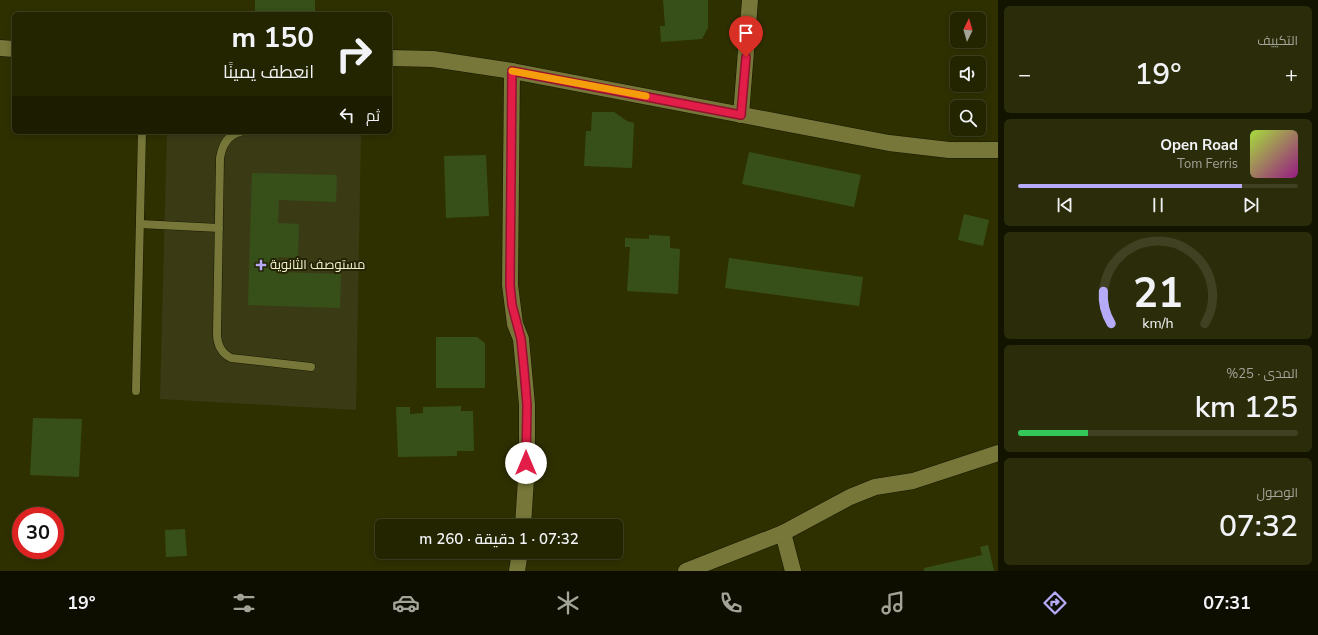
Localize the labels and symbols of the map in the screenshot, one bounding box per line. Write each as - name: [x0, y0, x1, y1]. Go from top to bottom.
- north arrow: [950, 12, 986, 48]
- pin: [729, 16, 763, 57]
- place label: مستوصف الثانوية: [270, 256, 365, 274]
- marker: مستوصف الثانوية: [255, 259, 267, 271]
- position arrow: [505, 442, 547, 484]
- speed limit sign: 30: [12, 507, 64, 559]

